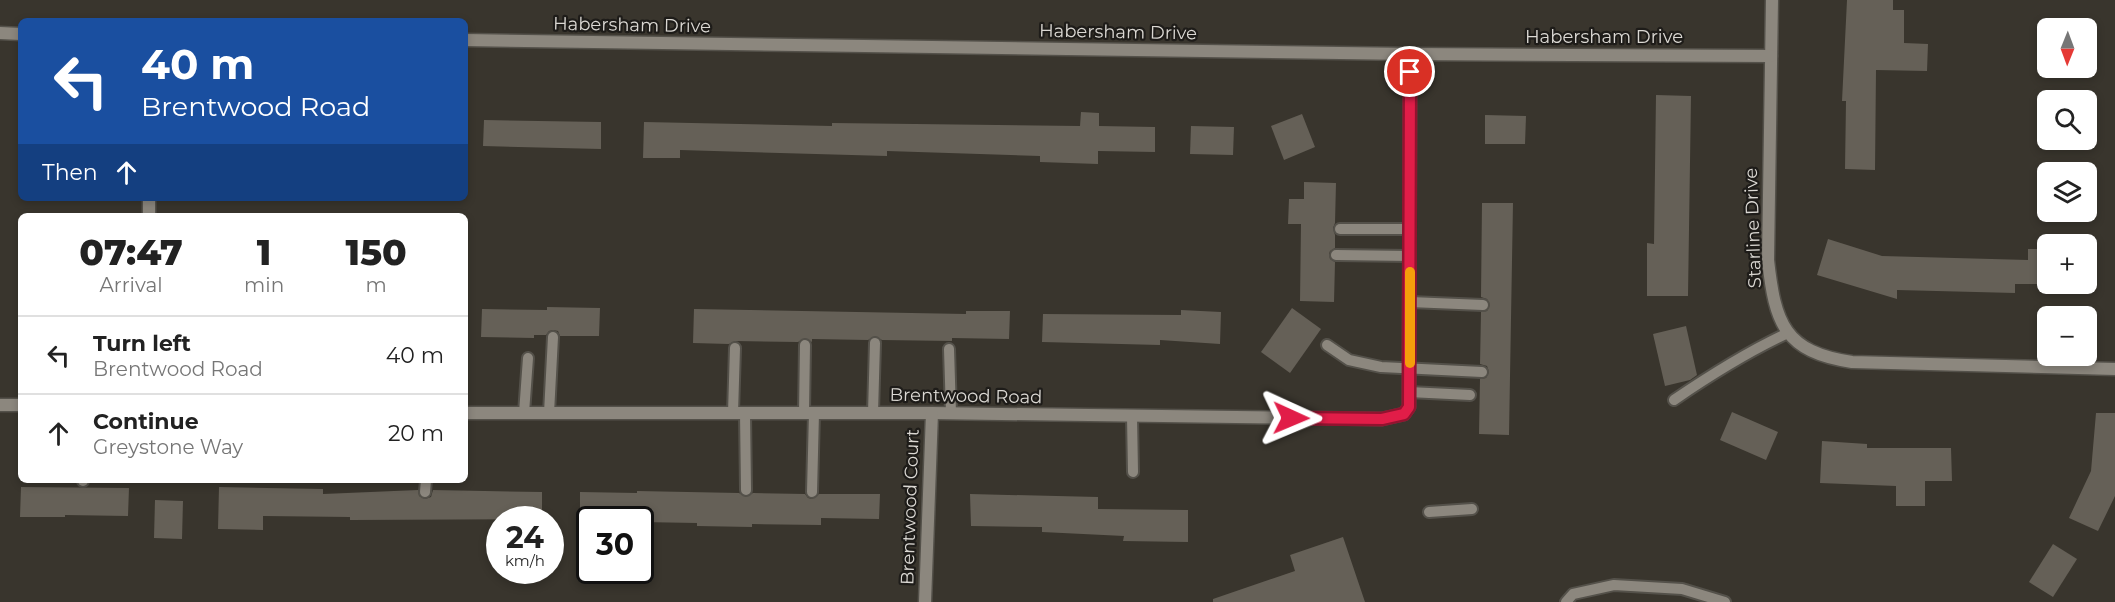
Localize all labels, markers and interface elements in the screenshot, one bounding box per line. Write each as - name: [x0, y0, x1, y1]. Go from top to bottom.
- street label: Habersham Drive: [553, 13, 711, 37]
- north arrow: [2037, 18, 2097, 78]
- map controls: [2037, 18, 2097, 366]
- street label: Habersham Drive: [1039, 20, 1197, 44]
- street label: Habersham Drive: [1525, 26, 1683, 48]
- text: 40 m: [141, 38, 254, 90]
- icon: left: [42, 42, 120, 120]
- pin: [1384, 46, 1435, 97]
- icon: arrive: [1393, 55, 1426, 88]
- text: Brentwood Road: [141, 90, 370, 123]
- button: search: [2037, 90, 2097, 150]
- icon: ahead: [110, 156, 143, 189]
- text: Then: [42, 159, 98, 186]
- button: layers: [2037, 162, 2097, 222]
- street label: Starline Drive: [1740, 167, 1766, 289]
- text: 07:47: [79, 230, 183, 274]
- text: 1: [257, 230, 271, 274]
- text: 150: [346, 230, 407, 274]
- button: +: [2037, 234, 2097, 294]
- text: Arrival: [99, 273, 163, 297]
- text: min: [244, 273, 284, 297]
- text: m: [365, 273, 387, 297]
- button: −: [2037, 306, 2097, 366]
- text: Turn left: [93, 330, 191, 357]
- icon: left: [42, 339, 75, 372]
- text: 40 m: [386, 342, 444, 369]
- text: Brentwood Road: [93, 357, 263, 381]
- street label: Brentwood Road: [889, 384, 1043, 408]
- position arrow: [1259, 386, 1323, 450]
- text: Continue: [93, 408, 199, 435]
- icon: ahead: [42, 417, 75, 450]
- text: 20 m: [388, 420, 444, 447]
- street label: Brentwood Court: [896, 429, 924, 585]
- text: Greystone Way: [93, 435, 243, 459]
- speed limit sign: 30: [576, 506, 654, 584]
- text: 24: [506, 519, 544, 556]
- text: km/h: [505, 551, 545, 570]

